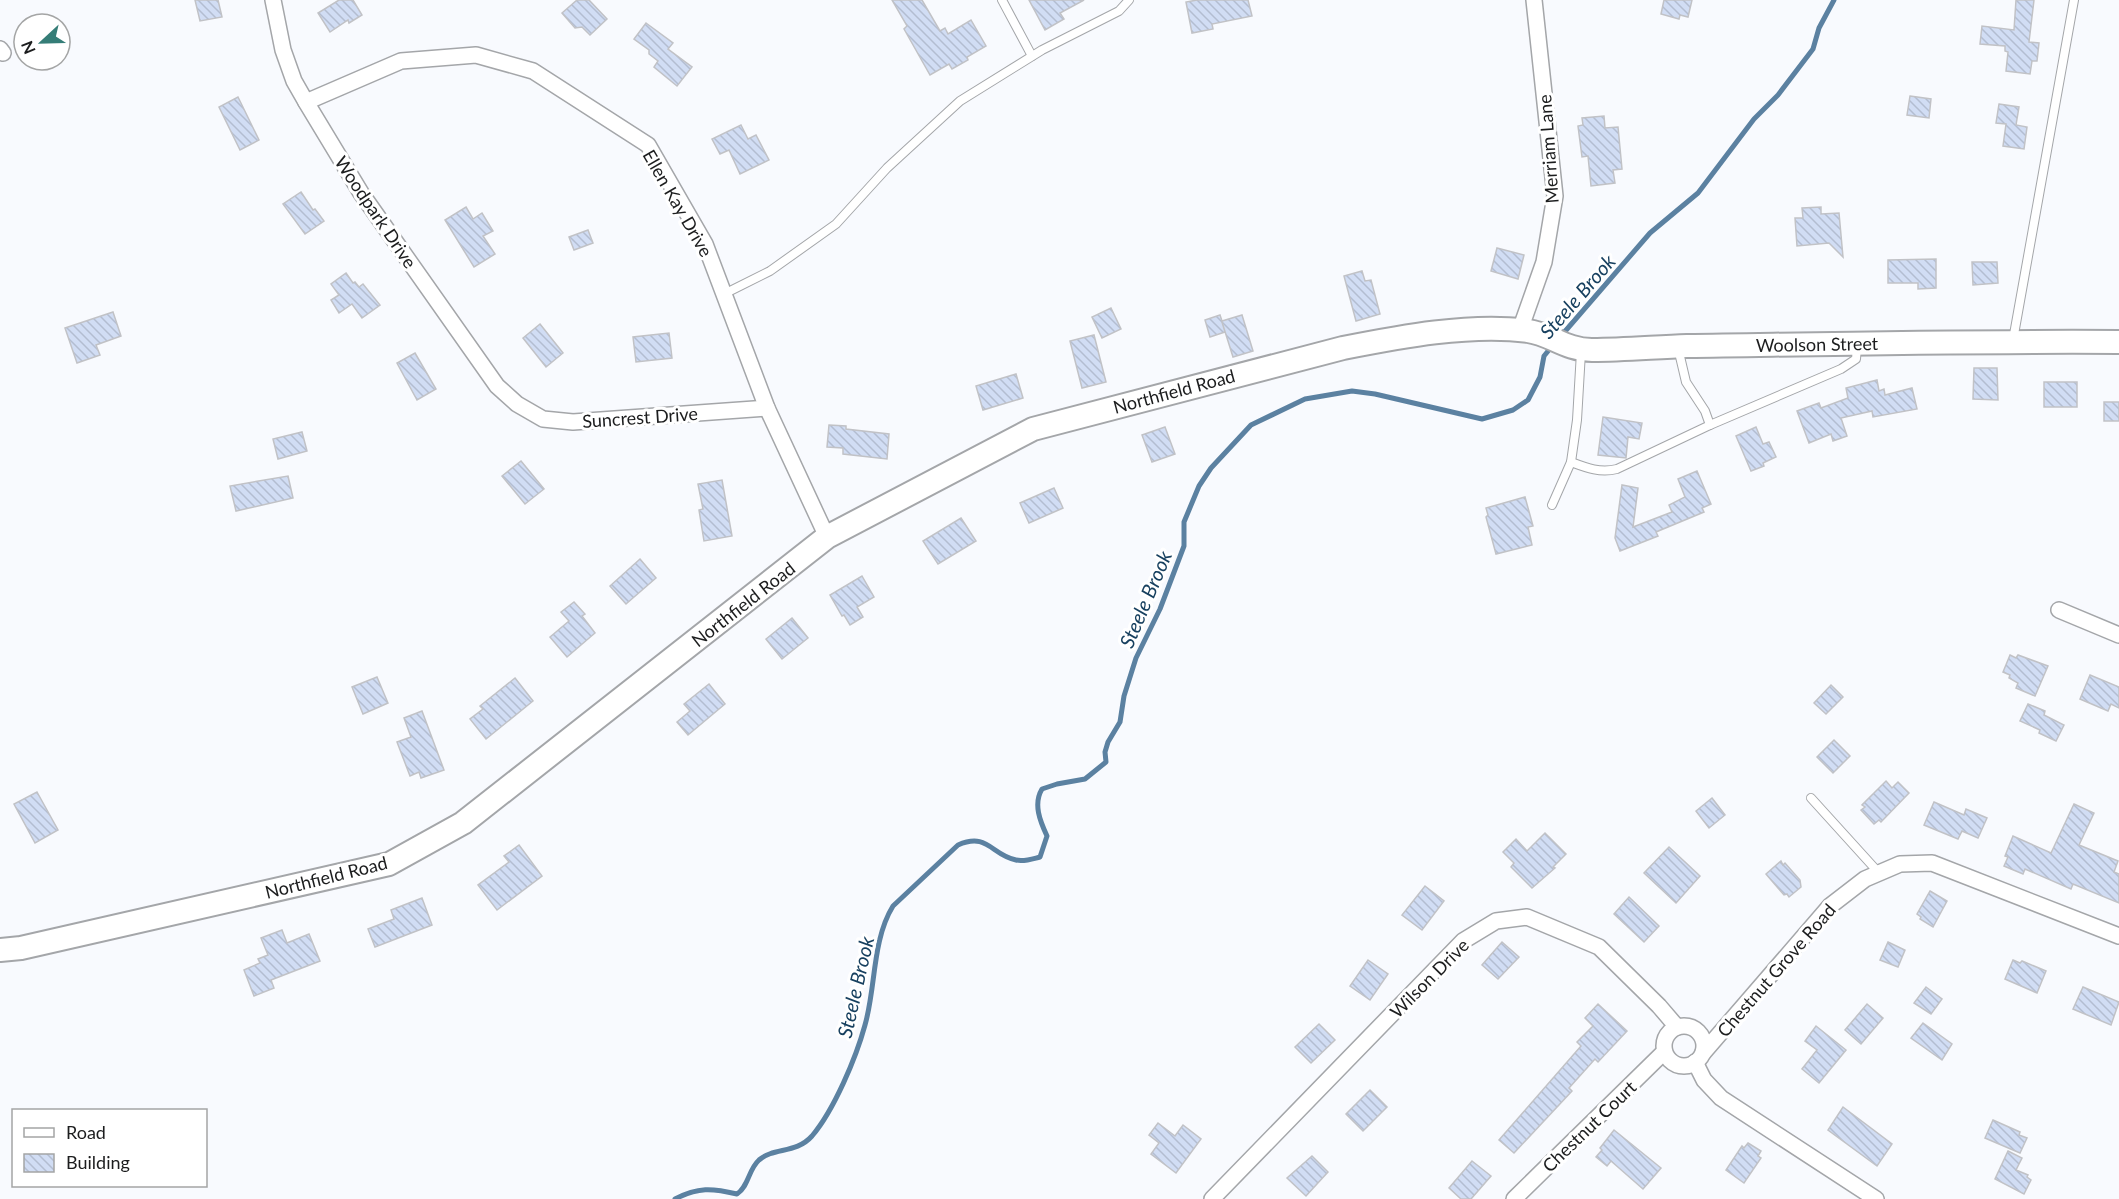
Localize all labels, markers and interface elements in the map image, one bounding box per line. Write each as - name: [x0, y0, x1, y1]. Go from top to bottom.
- north arrow: [12, 12, 72, 72]
- text: N: [17, 39, 39, 57]
- street label: Merriam Lane: [1533, 94, 1563, 204]
- street label: Ellen Kay Drive: [638, 146, 718, 260]
- street label: Woodpark Drive: [330, 152, 422, 272]
- water label: Steele Brook: [1534, 249, 1620, 343]
- street label: Woolson Street: [1756, 332, 1879, 356]
- street label: Northfield Road: [1111, 364, 1237, 418]
- street label: Suncrest Drive: [582, 402, 698, 432]
- water label: Steele Brook: [1114, 546, 1176, 651]
- street label: Northfield Road: [687, 557, 799, 651]
- street label: Northfield Road: [263, 851, 389, 903]
- street label: Chestnut Grove Road: [1712, 899, 1840, 1041]
- water label: Steele Brook: [832, 934, 878, 1040]
- street label: Wilson Drive: [1385, 934, 1473, 1022]
- street label: Chestnut Court: [1537, 1075, 1641, 1176]
- legend: [12, 1109, 207, 1187]
- text: Road: [66, 1121, 106, 1143]
- text: Building: [66, 1151, 130, 1173]

